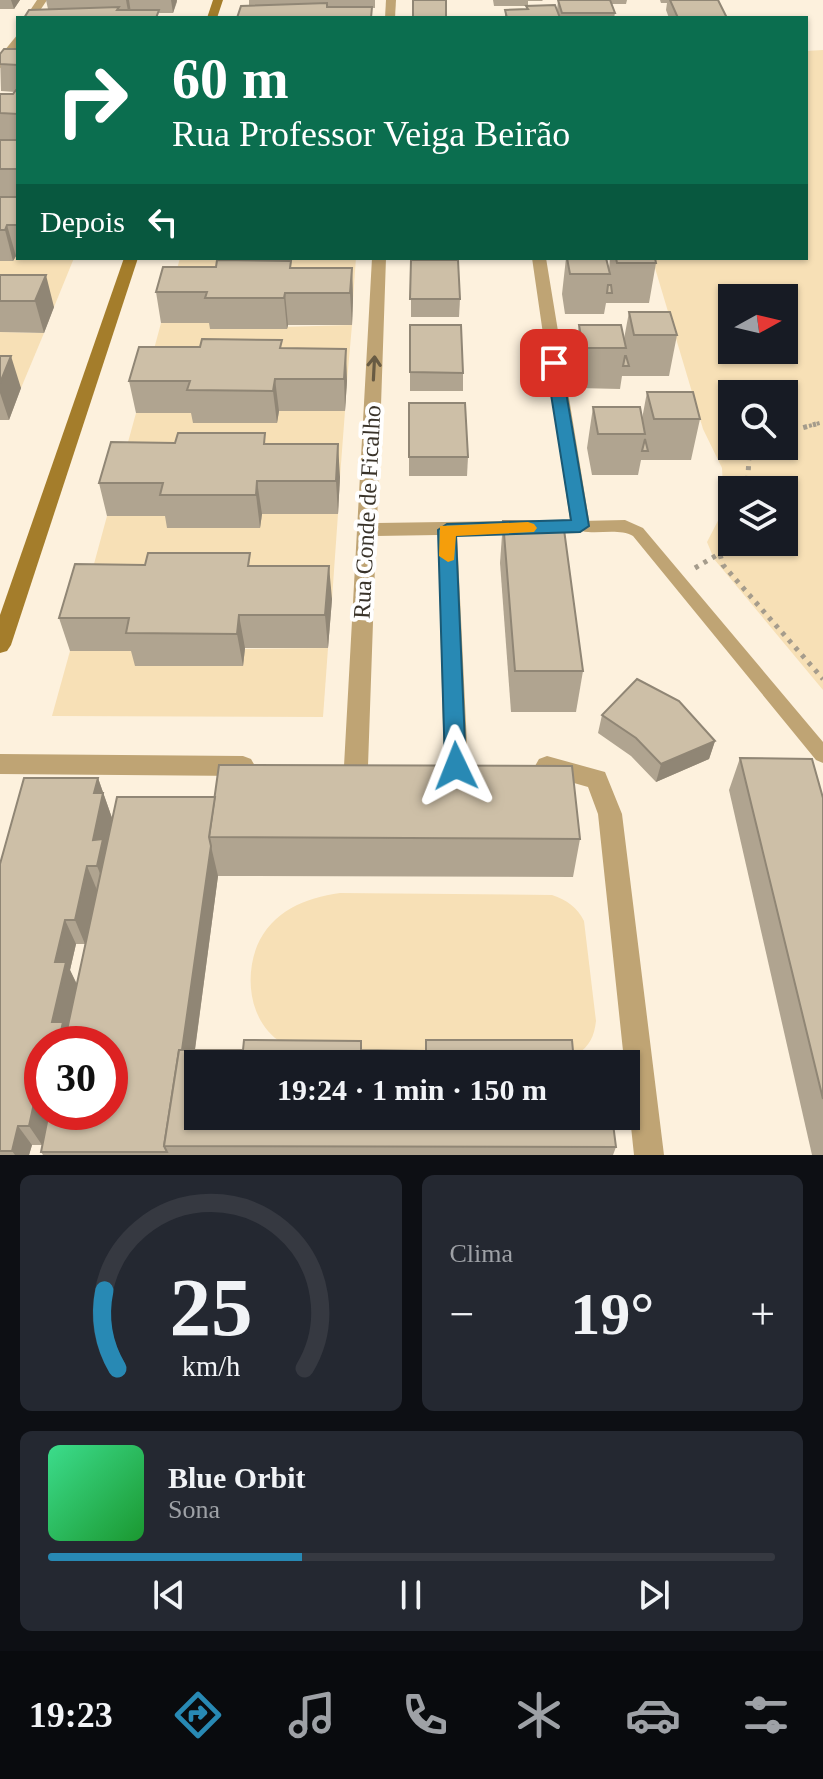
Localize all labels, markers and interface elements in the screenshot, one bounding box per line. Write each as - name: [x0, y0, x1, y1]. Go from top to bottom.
- icon: right: [40, 48, 144, 152]
- text: 60 m: [172, 48, 289, 110]
- text: Rua Professor Veiga Beirão: [172, 114, 570, 154]
- icon: left: [141, 200, 185, 244]
- text: Depois: [40, 205, 125, 238]
- north arrow: [718, 284, 798, 364]
- map controls: [718, 284, 798, 556]
- pin: [520, 329, 588, 397]
- icon: arrive: [532, 341, 576, 385]
- one-way arrow: [367, 355, 382, 382]
- button: search: [718, 380, 798, 460]
- street label: Rua Conde de Ficalho: [348, 404, 386, 620]
- button: layers: [718, 476, 798, 556]
- position arrow: [414, 724, 498, 808]
- speed limit sign: 30: [24, 1026, 128, 1130]
- text: 19:24 · 1 min · 150 m: [277, 1073, 547, 1106]
- text: Clima: [450, 1239, 513, 1268]
- text: 25: [169, 1261, 252, 1353]
- text: 19°: [570, 1281, 654, 1347]
- text: −: [450, 1290, 474, 1339]
- text: +: [750, 1290, 775, 1339]
- text: km/h: [181, 1351, 240, 1382]
- text: Blue Orbit: [168, 1461, 306, 1494]
- text: Sona: [168, 1495, 220, 1524]
- icon: previous: [147, 1573, 191, 1617]
- icon: pause: [389, 1573, 433, 1617]
- icon: next: [632, 1573, 676, 1617]
- icon: directions: [170, 1687, 226, 1743]
- icon: music: [284, 1687, 340, 1743]
- icon: phone: [397, 1687, 453, 1743]
- icon: climate: [511, 1687, 567, 1743]
- icon: car: [625, 1687, 681, 1743]
- icon: filters: [738, 1687, 794, 1743]
- text: 19:23: [29, 1695, 113, 1735]

